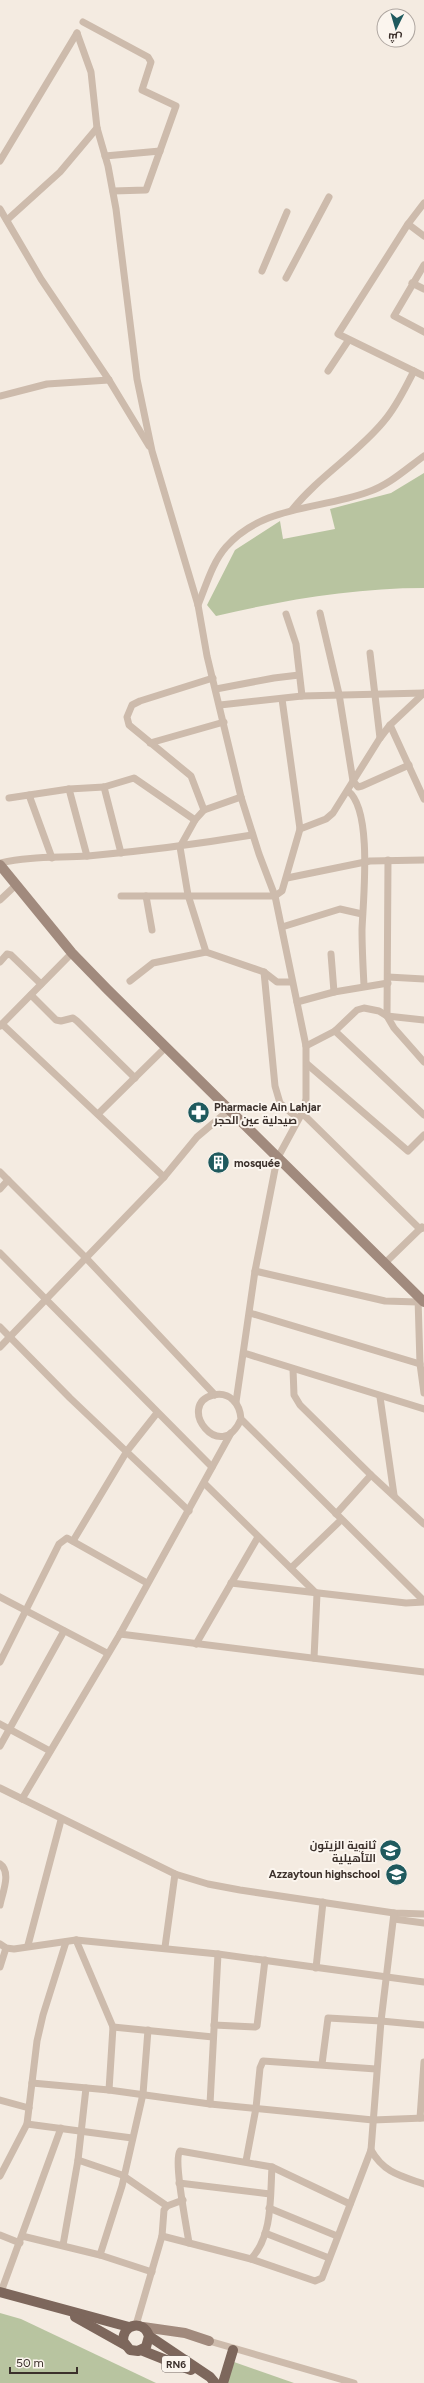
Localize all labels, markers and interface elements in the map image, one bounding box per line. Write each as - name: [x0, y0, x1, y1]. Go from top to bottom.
- north arrow: [376, 8, 416, 48]
- text: ش: [388, 30, 403, 45]
- pharmacy icon: Pharmacie Ain Lahjar صيدلية عين الحجر: [185, 1100, 211, 1126]
- place label: Pharmacie Ain Lahjar صيدلية عين الحجر: [213, 1101, 322, 1127]
- building icon: mosquée: [206, 1150, 232, 1176]
- place label: mosquée: [234, 1157, 280, 1170]
- school or university icon: ثانوية الزيتون التأهيلية: [378, 1838, 404, 1864]
- place label: ثانوية الزيتون التأهيلية: [310, 1839, 377, 1865]
- school or university icon: Azzaytoun highschool: [383, 1861, 409, 1887]
- place label: Azzaytoun highschool: [269, 1868, 380, 1881]
- scale bar: [10, 2349, 77, 2375]
- text: 50 m: [16, 2356, 44, 2370]
- road number: RN6: [162, 2356, 190, 2372]

